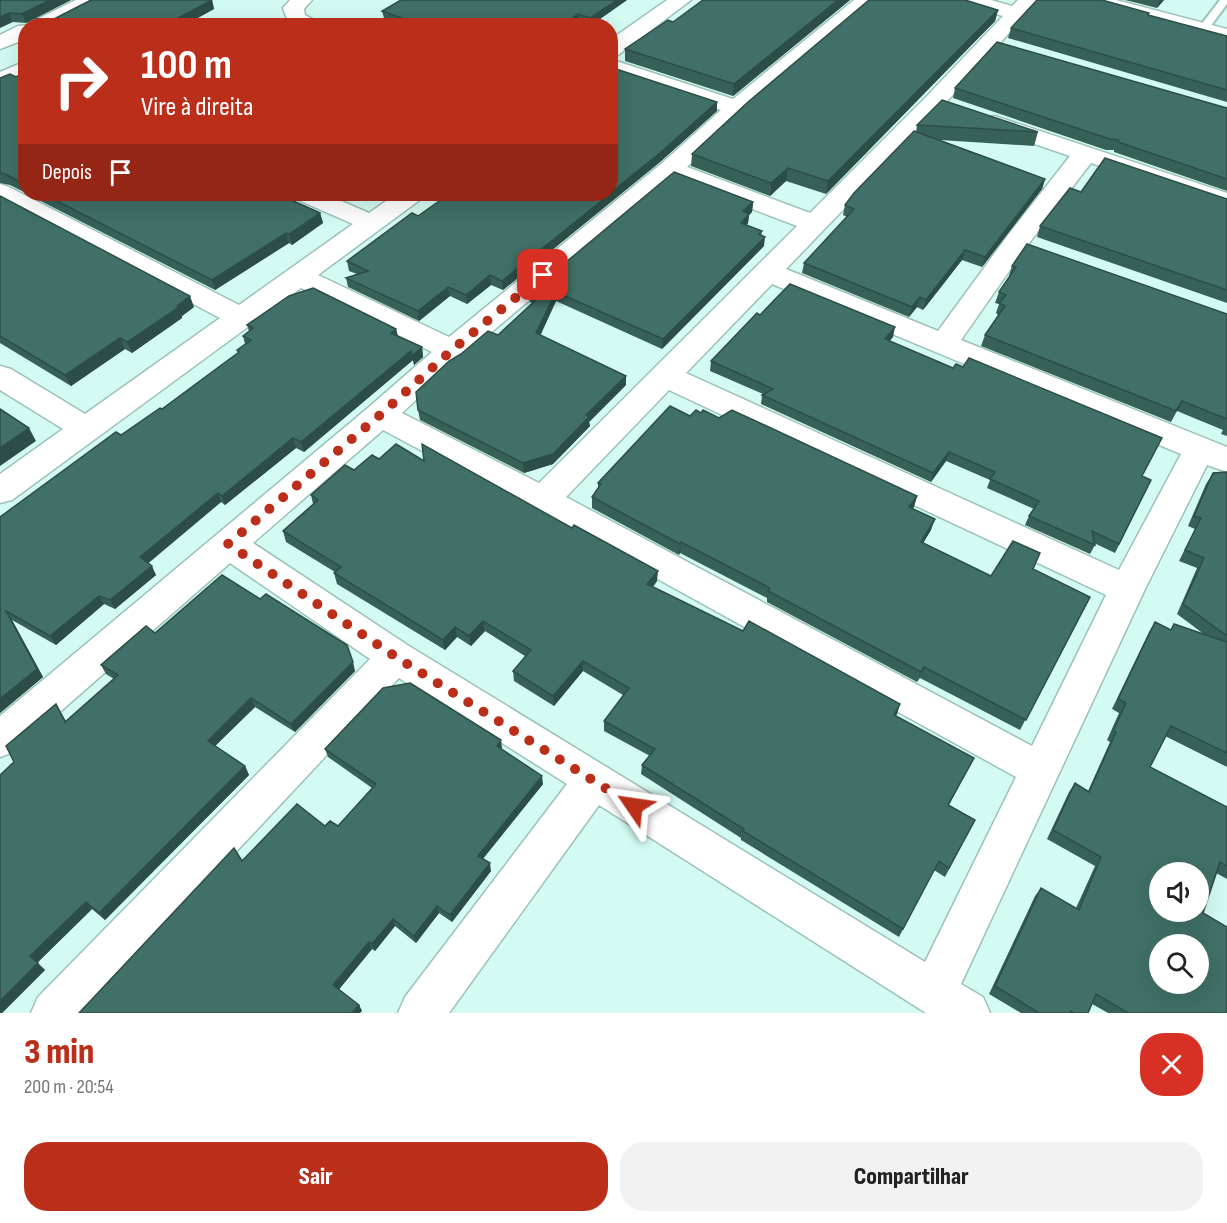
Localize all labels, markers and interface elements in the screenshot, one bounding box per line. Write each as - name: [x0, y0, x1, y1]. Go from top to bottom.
- text: 100 m: [141, 40, 232, 91]
- icon: right: [42, 42, 120, 120]
- text: Vire à direita: [141, 91, 253, 123]
- icon: arrive: [104, 156, 137, 189]
- text: Depois: [42, 159, 92, 186]
- pin: [517, 249, 568, 300]
- icon: arrive: [526, 258, 559, 291]
- position arrow: [602, 774, 666, 838]
- map controls: [1149, 862, 1209, 994]
- button: sound: [1149, 862, 1209, 922]
- button: search: [1149, 934, 1209, 994]
- text: 3 min: [24, 1031, 94, 1074]
- button: close: [1140, 1033, 1203, 1096]
- text: 200 m · 20:54: [24, 1075, 114, 1099]
- button: Sair: [24, 1142, 608, 1211]
- button: Compartilhar: [620, 1142, 1203, 1211]

